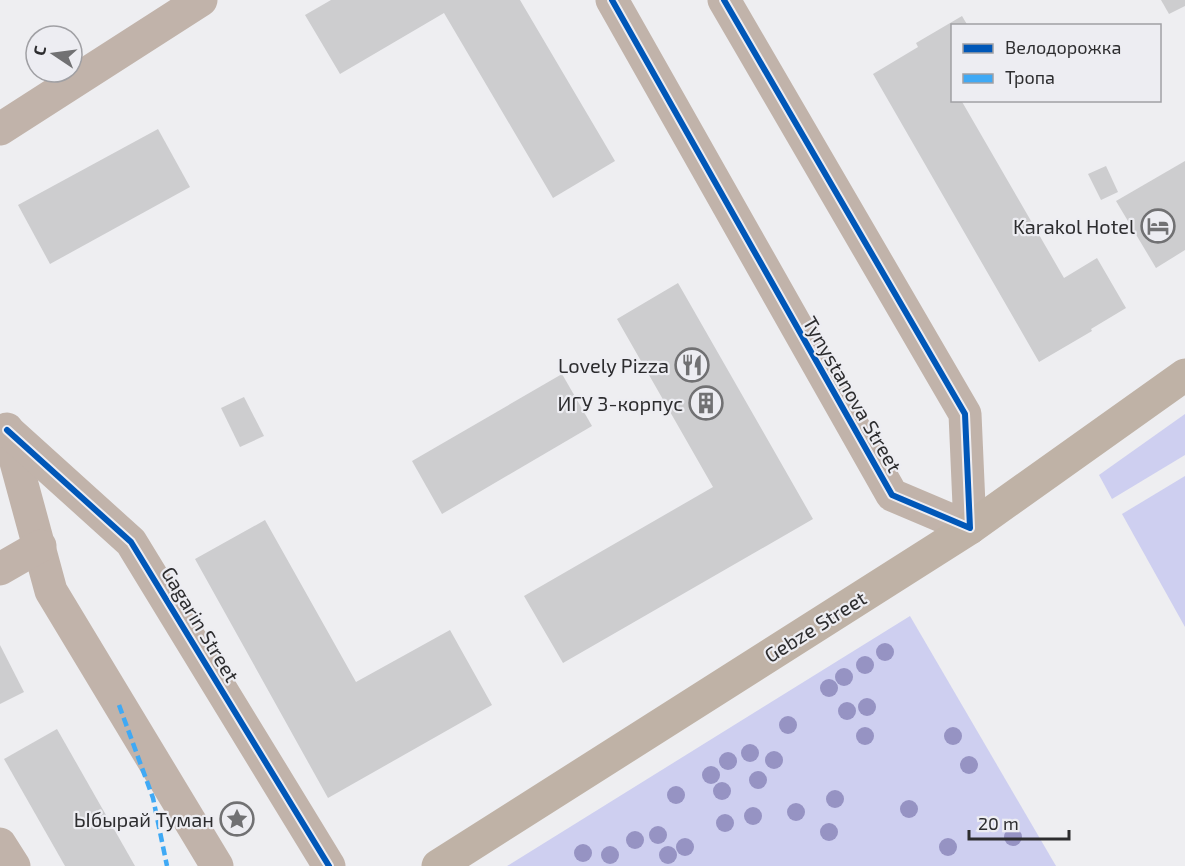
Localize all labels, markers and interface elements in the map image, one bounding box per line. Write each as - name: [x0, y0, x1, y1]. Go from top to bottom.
- north arrow: [24, 24, 84, 84]
- legend: [951, 24, 1161, 102]
- text: Велодорожка: [1005, 36, 1121, 58]
- text: С: [29, 44, 49, 57]
- text: Тропа: [1005, 66, 1055, 88]
- hotel icon: Karakol Hotel: [1140, 208, 1176, 244]
- place label: Karakol Hotel: [1013, 214, 1135, 238]
- street label: Tynystanova Street: [799, 312, 908, 477]
- restaurant icon: Lovely Pizza: [674, 347, 710, 383]
- place label: Lovely Pizza: [558, 353, 669, 377]
- building icon: ИГУ 3-корпус: [688, 385, 724, 421]
- place label: ИГУ 3-корпус: [557, 391, 683, 416]
- street label: Gagarin Street: [157, 562, 245, 686]
- street label: Gebze Street: [760, 585, 871, 667]
- place icon: Ыбырай Туман: [219, 801, 255, 837]
- scale bar: [969, 803, 1070, 841]
- place label: Ыбырай Туман: [74, 807, 214, 832]
- text: 20 m: [978, 812, 1019, 834]

